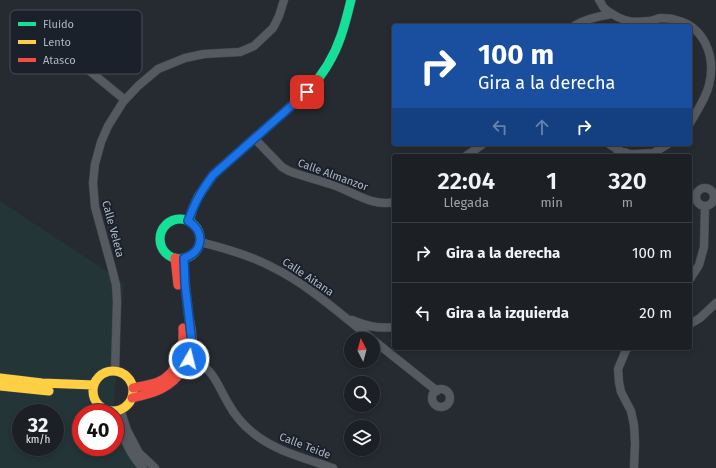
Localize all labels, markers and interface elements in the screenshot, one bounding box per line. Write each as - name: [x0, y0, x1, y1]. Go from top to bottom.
- legend: [10, 10, 142, 74]
- text: Fluido: [43, 18, 74, 31]
- text: Lento: [43, 36, 71, 49]
- text: 100 m: [478, 38, 554, 71]
- icon: right: [412, 40, 464, 92]
- text: Atasco: [43, 54, 76, 67]
- text: Gira a la derecha: [478, 72, 615, 94]
- pin: [290, 75, 324, 109]
- icon: arrive: [296, 81, 318, 103]
- icon: left: [489, 116, 511, 138]
- icon: ahead: [531, 116, 553, 138]
- icon: right: [573, 116, 595, 138]
- street label: Calle Almanzor: [296, 156, 371, 194]
- text: 22:04: [437, 167, 495, 195]
- text: 1: [546, 167, 557, 195]
- text: 320: [608, 167, 647, 195]
- text: Llegada: [443, 195, 489, 210]
- text: min: [540, 195, 563, 210]
- text: m: [622, 195, 633, 210]
- street label: Calle Veleta: [99, 199, 127, 259]
- icon: right: [412, 242, 434, 264]
- text: Gira a la derecha: [446, 244, 560, 262]
- text: 100 m: [632, 244, 672, 262]
- street label: Calle Aitana: [280, 255, 336, 299]
- icon: left: [412, 302, 434, 324]
- text: Gira a la izquierda: [446, 304, 569, 322]
- text: 20 m: [639, 304, 672, 322]
- north arrow: [344, 332, 380, 368]
- map controls: [344, 332, 380, 456]
- position arrow: [168, 338, 210, 380]
- button: search: [344, 376, 380, 412]
- speed limit sign: 40: [72, 404, 124, 456]
- text: 32: [28, 413, 48, 437]
- button: layers: [344, 420, 380, 456]
- street label: Calle Teide: [277, 430, 333, 462]
- text: km/h: [26, 434, 50, 446]

